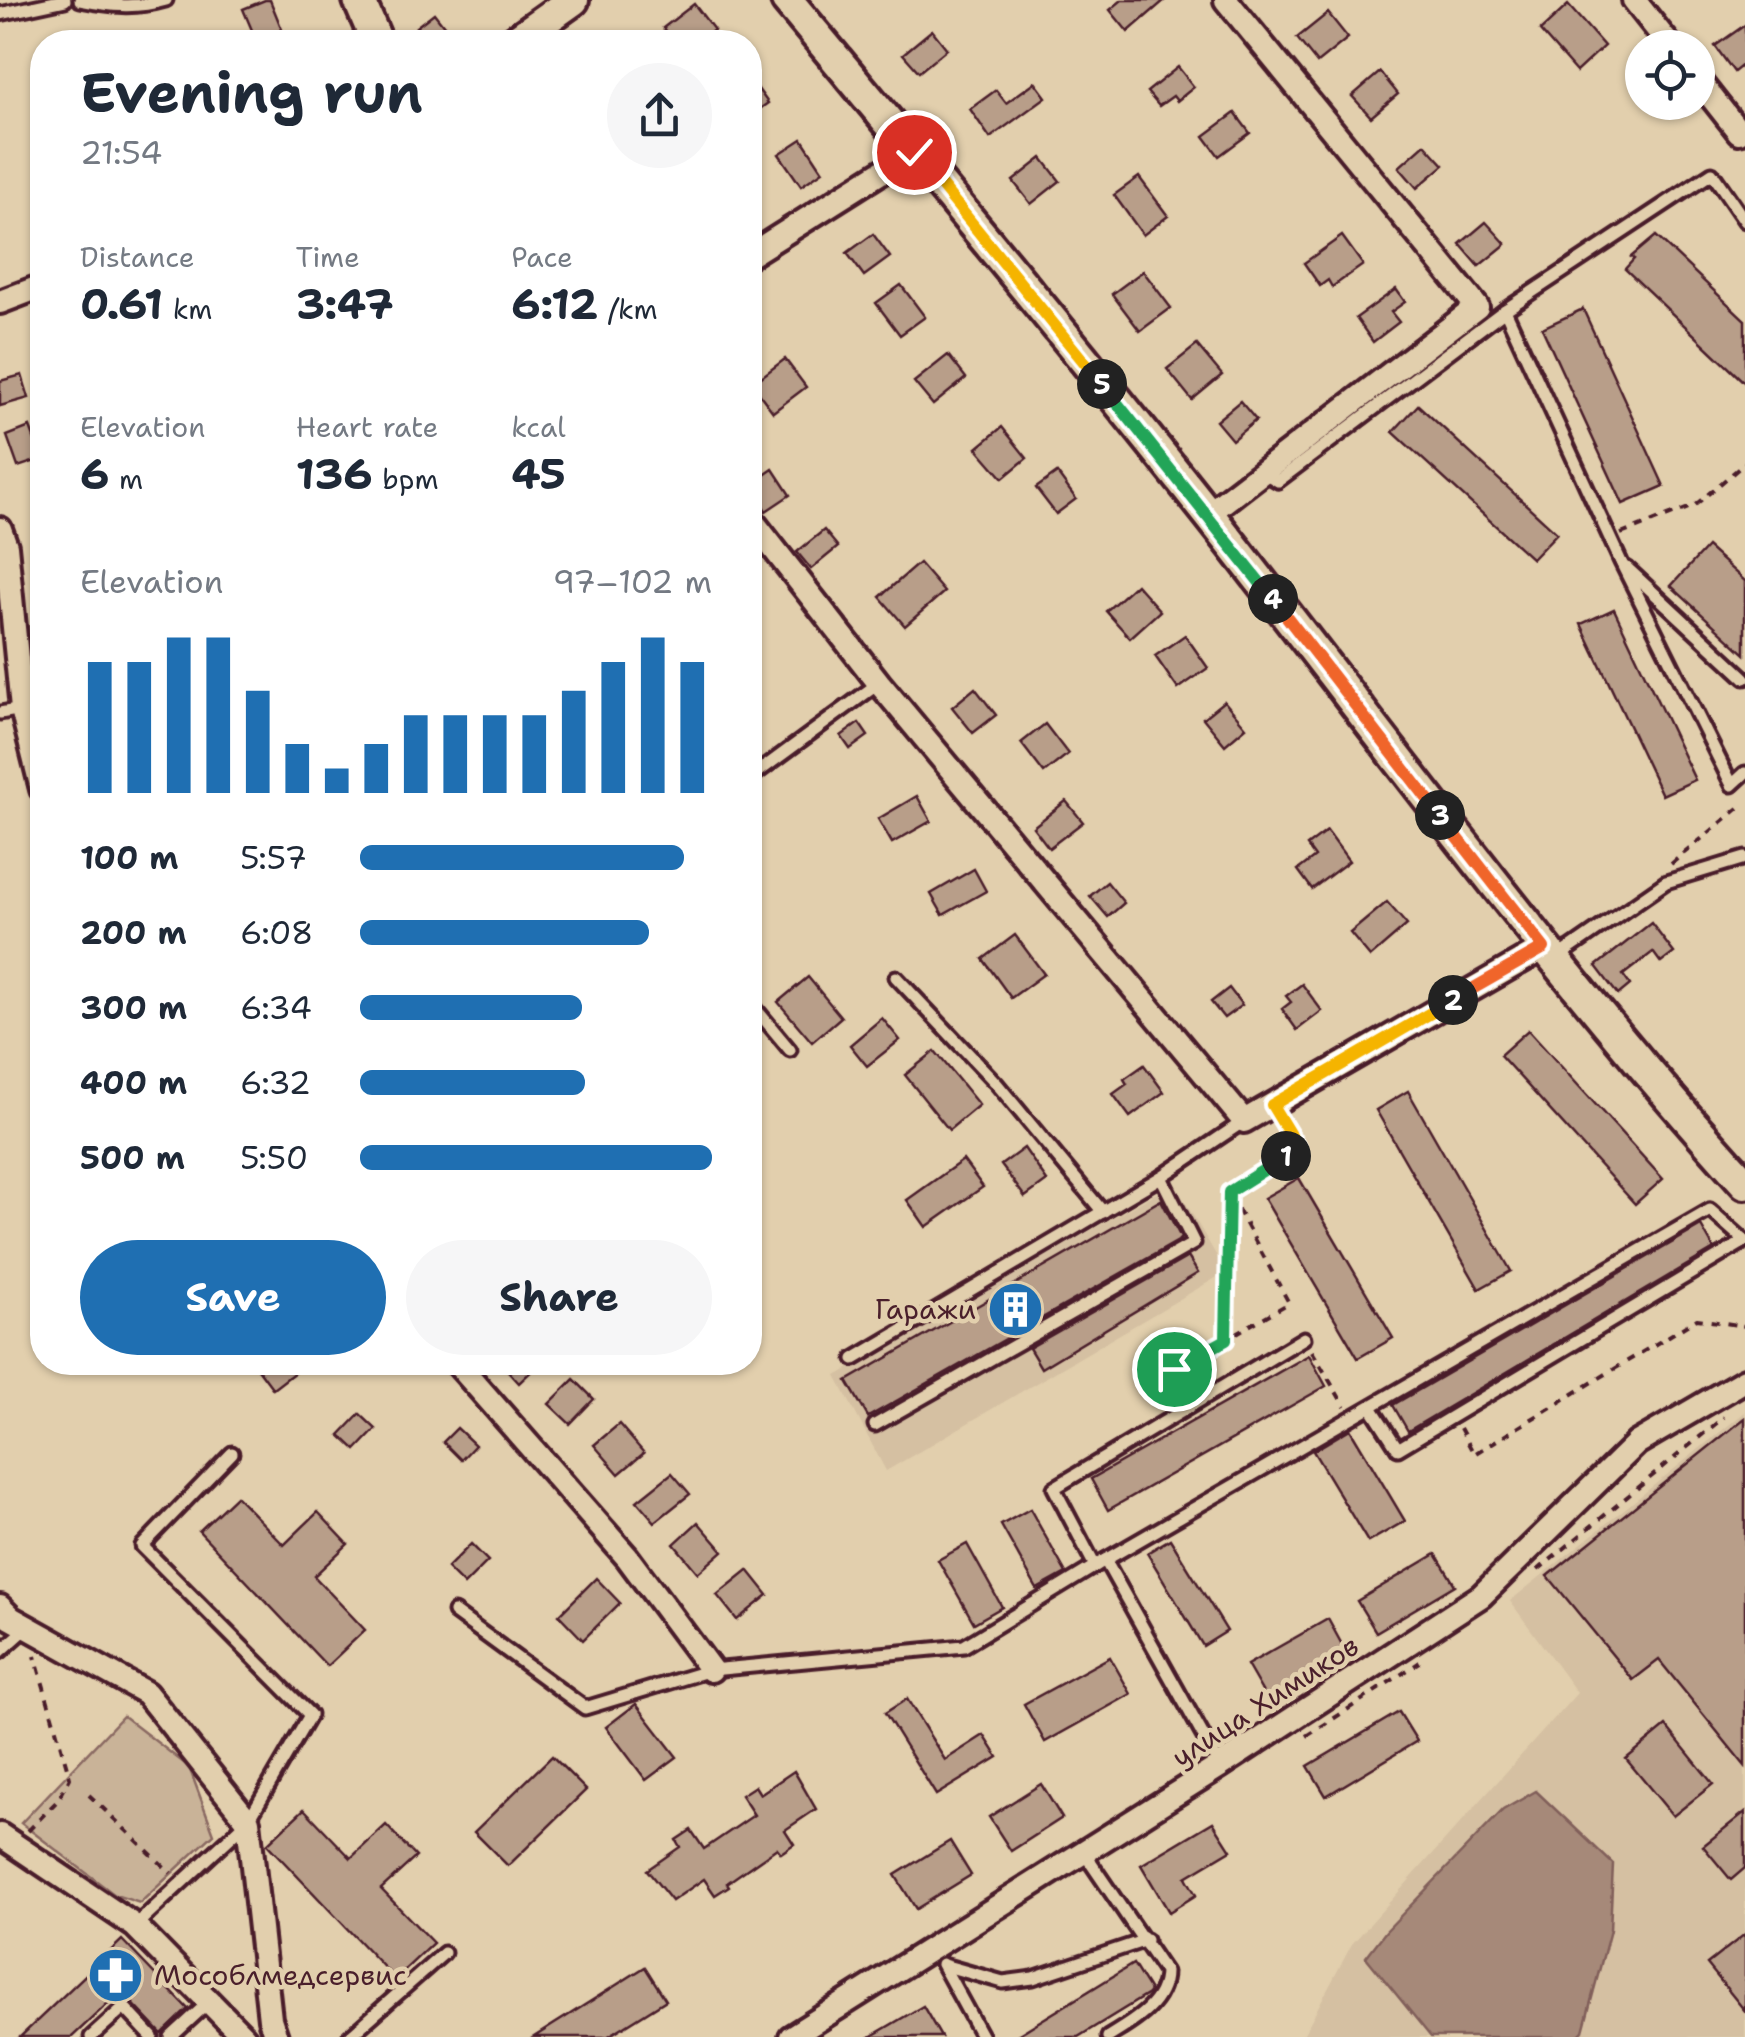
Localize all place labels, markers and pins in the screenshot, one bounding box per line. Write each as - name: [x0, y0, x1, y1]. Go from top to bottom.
- pin: [872, 110, 957, 195]
- pin: 5: [1077, 359, 1127, 409]
- pin: 4: [1248, 574, 1298, 624]
- pin: 3: [1415, 790, 1465, 840]
- pin: 2: [1428, 975, 1478, 1025]
- pin: 1: [1261, 1131, 1311, 1181]
- building icon: Гаражи: [985, 1279, 1045, 1339]
- place label: Гаражи: [875, 1290, 976, 1328]
- pin: [1132, 1327, 1217, 1412]
- pharmacy icon: Мособлмедсервис: [85, 1945, 145, 2005]
- place label: Мособлмедсервис: [154, 1956, 407, 1994]

